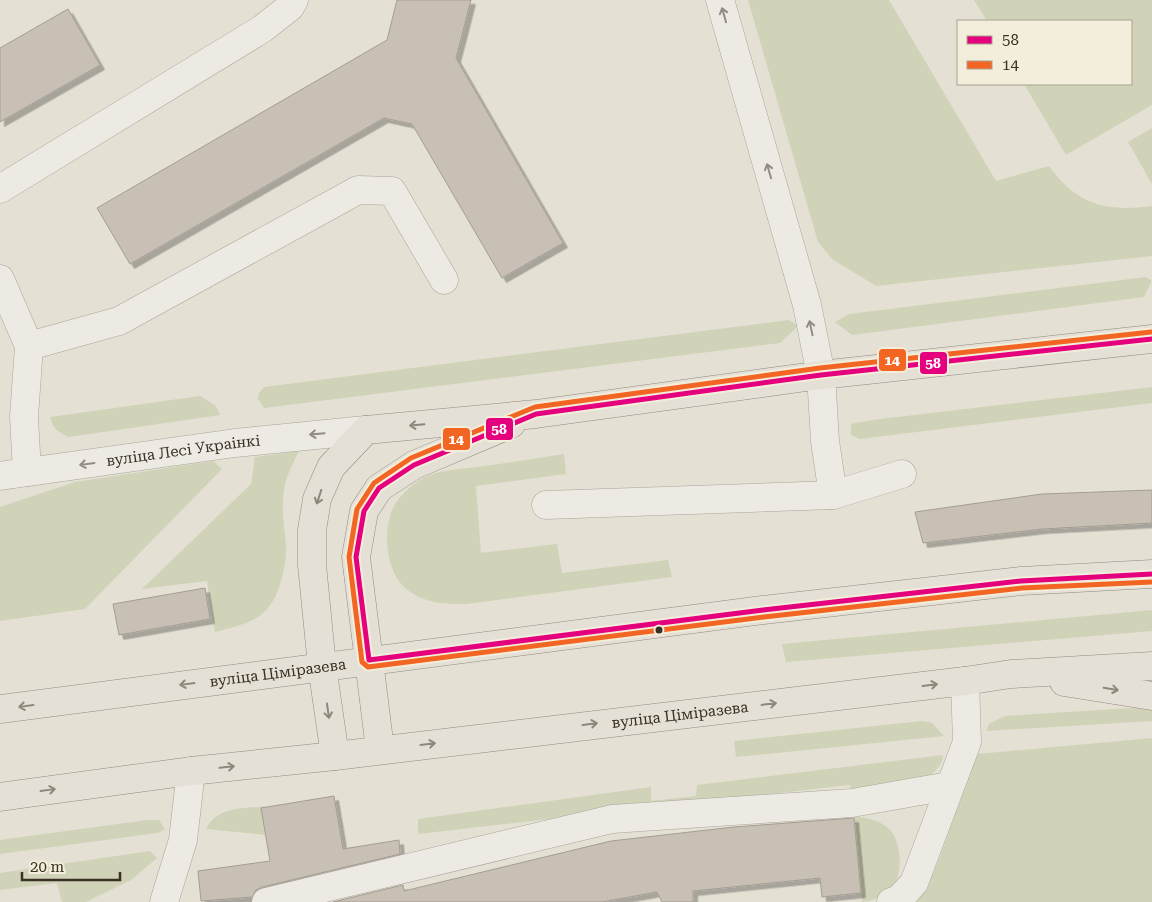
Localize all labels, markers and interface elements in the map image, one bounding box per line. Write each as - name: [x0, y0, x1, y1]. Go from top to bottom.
- one-way arrow: [719, 7, 728, 23]
- legend: [957, 20, 1132, 85]
- text: 58: [1002, 31, 1019, 49]
- text: 14: [1002, 56, 1019, 74]
- one-way arrow: [763, 163, 773, 179]
- one-way arrow: [806, 320, 816, 336]
- line badge: 14: [878, 348, 907, 372]
- line badge: 58: [919, 351, 948, 375]
- text: 14: [884, 352, 900, 368]
- text: 58: [925, 355, 941, 371]
- line badge: 58: [485, 417, 514, 441]
- one-way arrow: [410, 420, 426, 430]
- text: 58: [491, 421, 507, 437]
- line badge: 14: [442, 427, 471, 451]
- one-way arrow: [310, 429, 326, 439]
- text: 14: [448, 431, 464, 447]
- street label: вуліца Лесі Украінкі: [105, 432, 261, 470]
- one-way arrow: [79, 459, 95, 469]
- one-way arrow: [314, 489, 323, 504]
- unlabelled marker: [654, 625, 664, 635]
- street label: вуліца Ціміразева: [208, 655, 347, 691]
- one-way arrow: [179, 679, 195, 689]
- one-way arrow: [922, 680, 938, 690]
- one-way arrow: [1102, 685, 1118, 695]
- street label: вуліца Ціміразева: [611, 698, 749, 732]
- one-way arrow: [760, 699, 776, 709]
- one-way arrow: [18, 701, 34, 711]
- one-way arrow: [324, 702, 334, 718]
- one-way arrow: [582, 719, 598, 729]
- one-way arrow: [420, 739, 436, 749]
- one-way arrow: [219, 762, 235, 772]
- one-way arrow: [40, 785, 56, 795]
- scale bar: [22, 850, 120, 882]
- text: 20 m: [30, 858, 65, 876]

